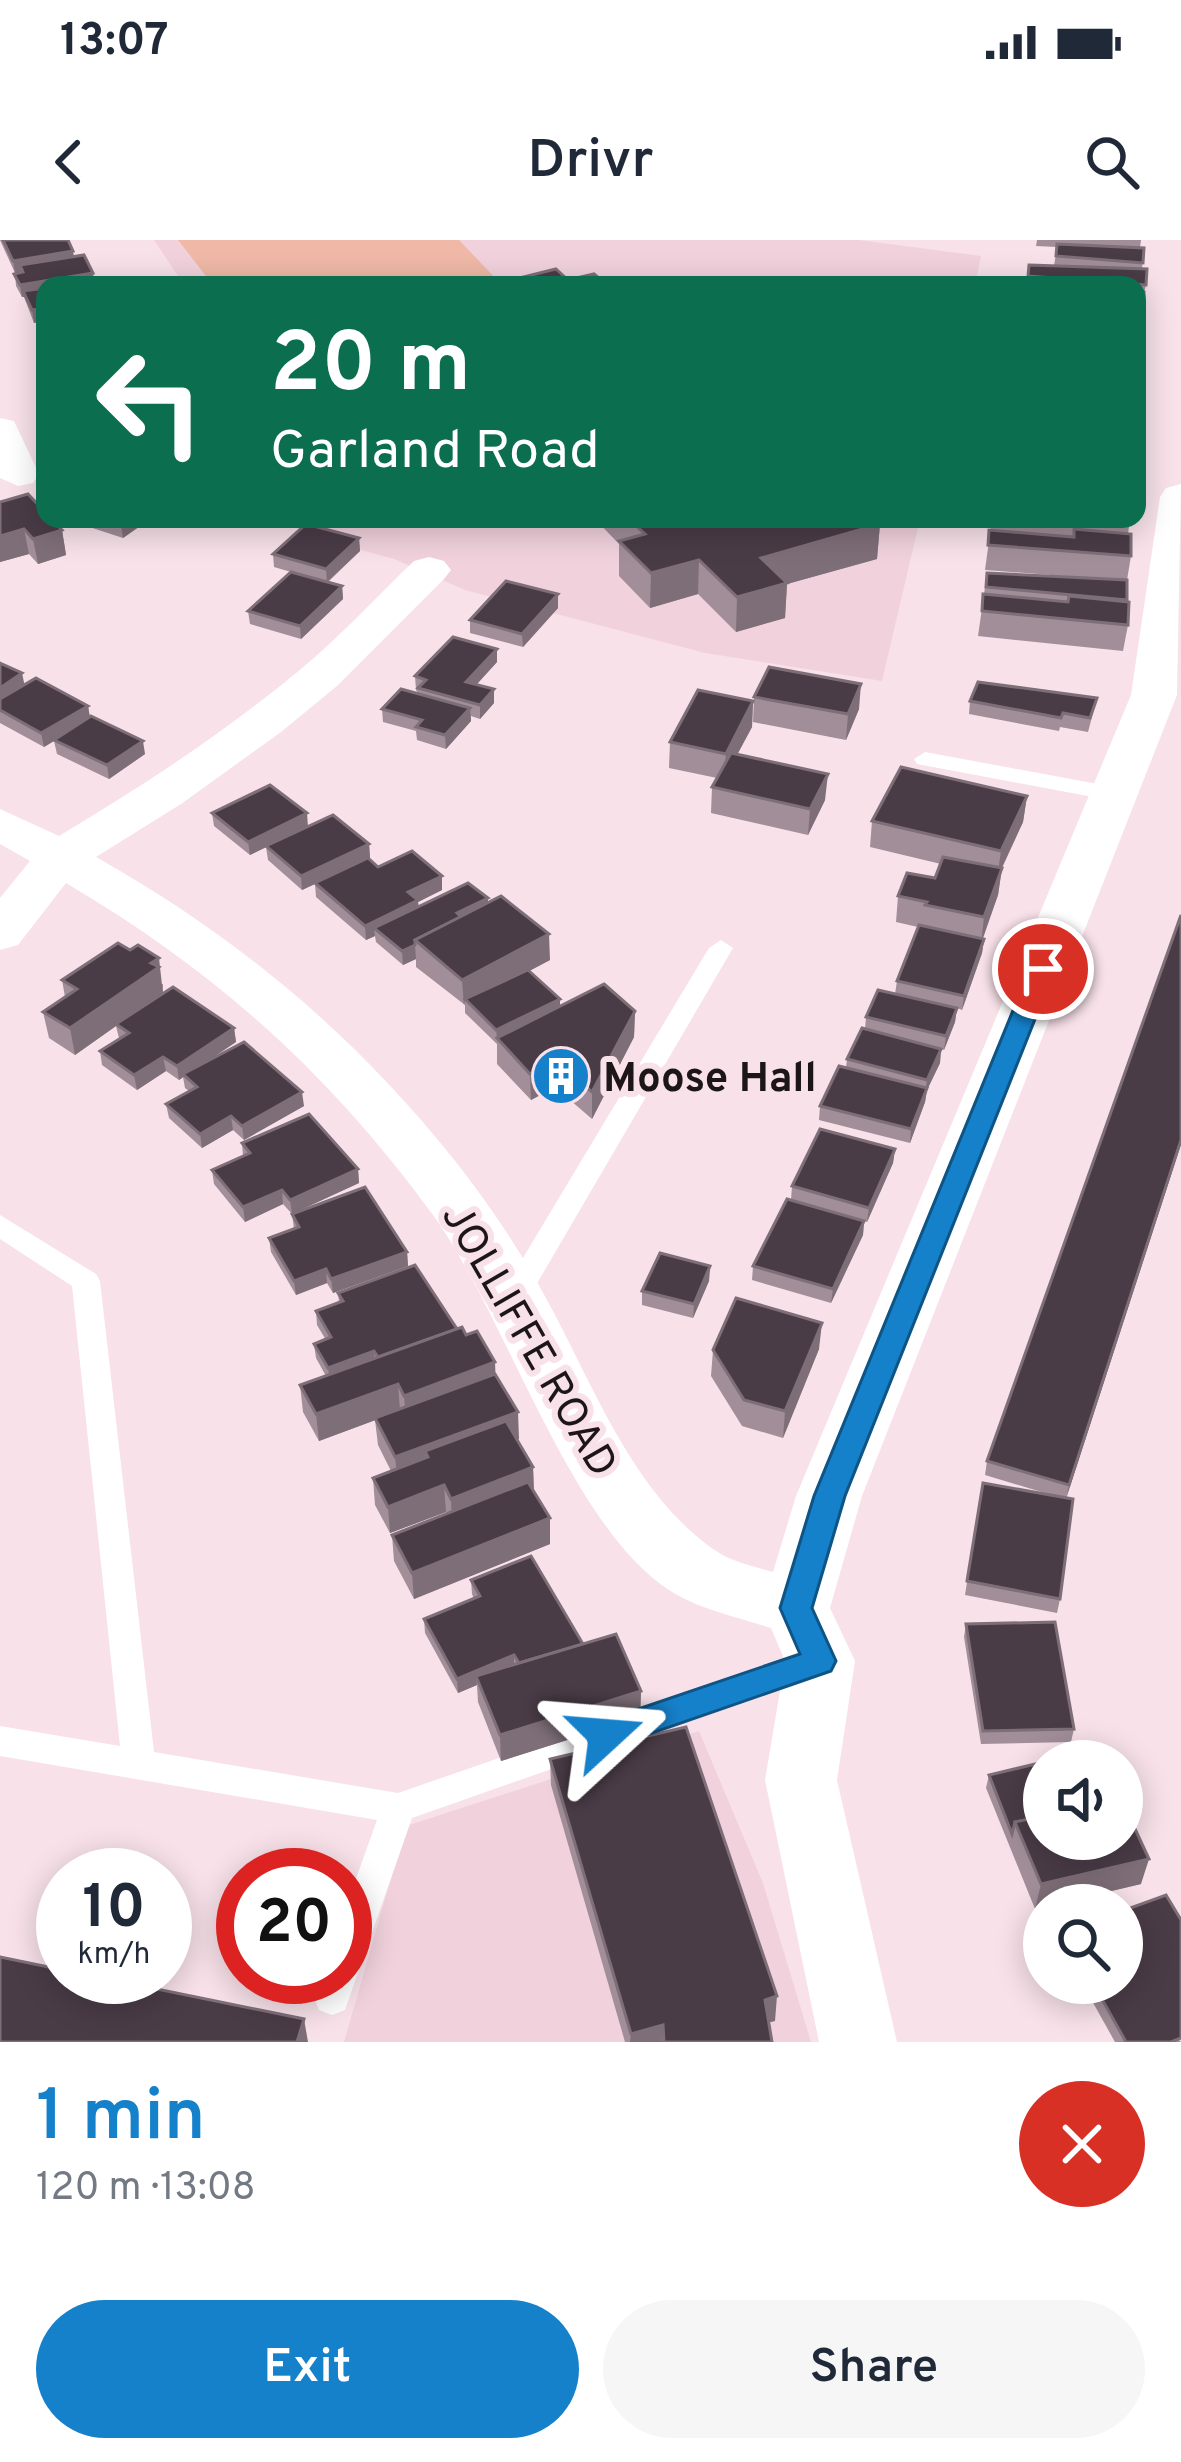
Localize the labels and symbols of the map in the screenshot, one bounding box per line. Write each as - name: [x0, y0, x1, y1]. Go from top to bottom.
- pin: [992, 918, 1094, 1020]
- building icon: Moose Hall: [530, 1045, 592, 1107]
- place label: Moose Hall: [603, 1054, 817, 1107]
- street label: JOLLIFFE ROAD: [427, 1195, 627, 1488]
- position arrow: [543, 1672, 669, 1798]
- speed limit sign: 20: [216, 1848, 372, 2004]

